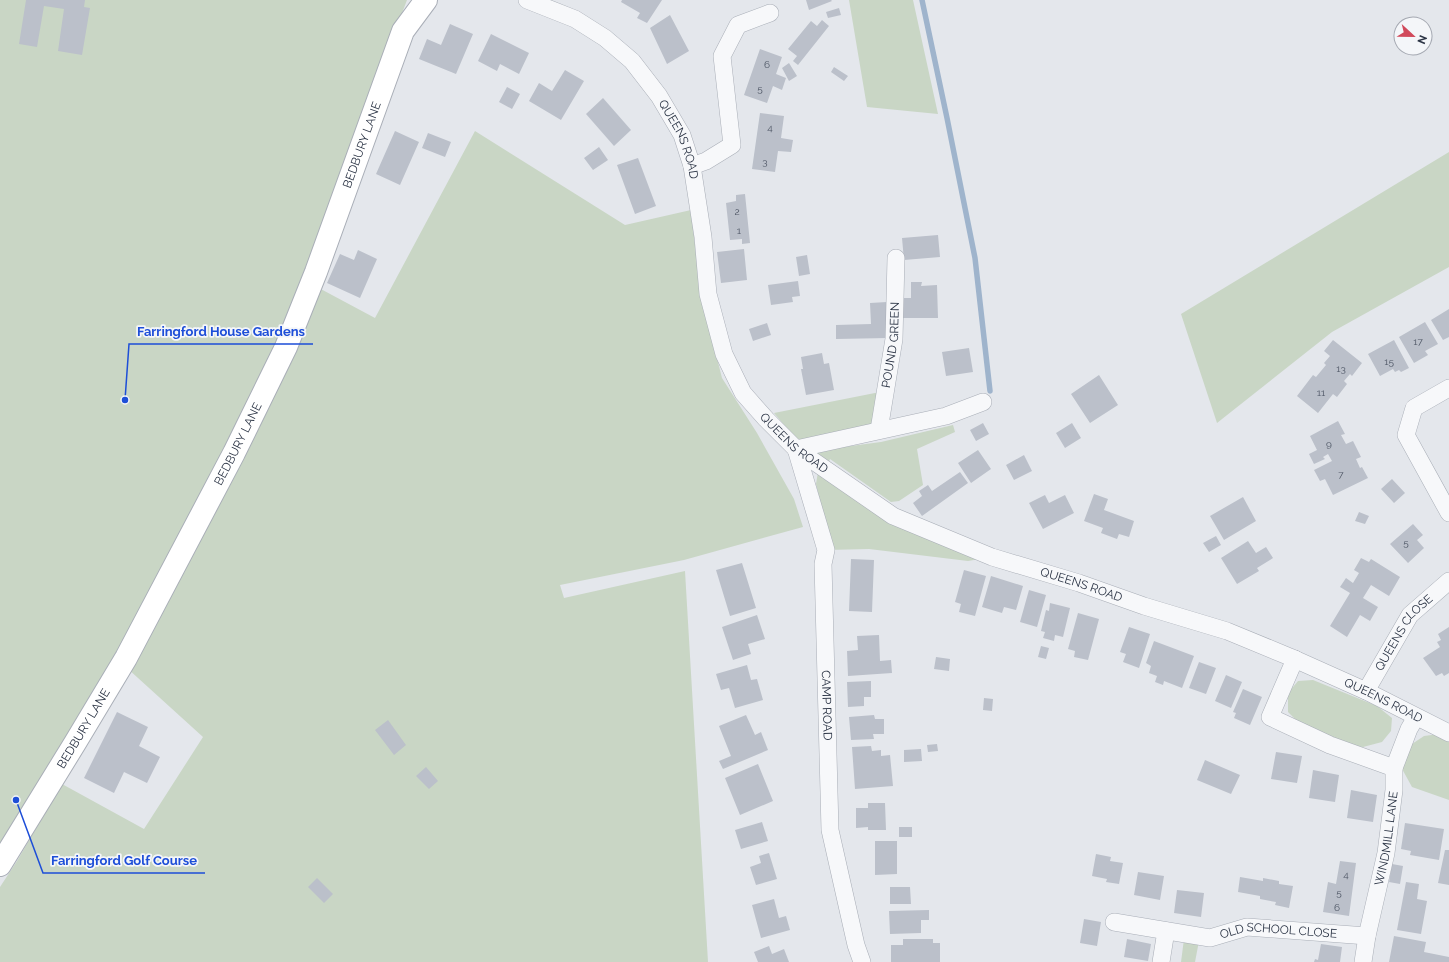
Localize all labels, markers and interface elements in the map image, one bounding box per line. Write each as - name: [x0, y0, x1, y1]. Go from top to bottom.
- north arrow: [1393, 16, 1433, 56]
- text: N: [1414, 33, 1429, 46]
- house number: 6: [764, 59, 770, 70]
- house number: 5: [757, 83, 763, 94]
- street label: QUEENS ROAD: [656, 97, 701, 180]
- street label: BEDBURY LANE: [340, 100, 384, 190]
- house number: 4: [767, 122, 773, 133]
- house number: 3: [762, 156, 768, 167]
- house number: 2: [734, 206, 740, 217]
- house number: 1: [737, 225, 742, 236]
- street label: POUND GREEN: [879, 302, 902, 389]
- callout: Farringford House Gardens: [129, 319, 313, 344]
- text: Farringford House Gardens: [137, 324, 306, 339]
- house number: 17: [1413, 336, 1423, 347]
- house number: 15: [1384, 356, 1394, 367]
- house number: 13: [1336, 363, 1346, 374]
- house number: 11: [1317, 387, 1326, 398]
- street label: BEDBURY LANE: [211, 400, 265, 488]
- street label: QUEENS ROAD: [757, 410, 831, 476]
- house number: 9: [1326, 438, 1332, 449]
- house number: 7: [1338, 469, 1344, 480]
- house number: 5: [1403, 537, 1409, 548]
- street label: QUEENS ROAD: [1039, 565, 1125, 605]
- street label: QUEENS CLOSE: [1372, 592, 1435, 673]
- street label: CAMP ROAD: [819, 670, 835, 741]
- street label: QUEENS ROAD: [1342, 675, 1425, 726]
- street label: BEDBURY LANE: [54, 686, 113, 771]
- street label: WINDMILL LANE: [1372, 790, 1401, 887]
- callout: Farringford Golf Course: [43, 848, 205, 873]
- text: Farringford Golf Course: [51, 853, 197, 868]
- house number: 4: [1343, 869, 1349, 880]
- house number: 5: [1336, 887, 1342, 898]
- house number: 6: [1334, 902, 1340, 913]
- street label: OLD SCHOOL CLOSE: [1218, 920, 1338, 942]

